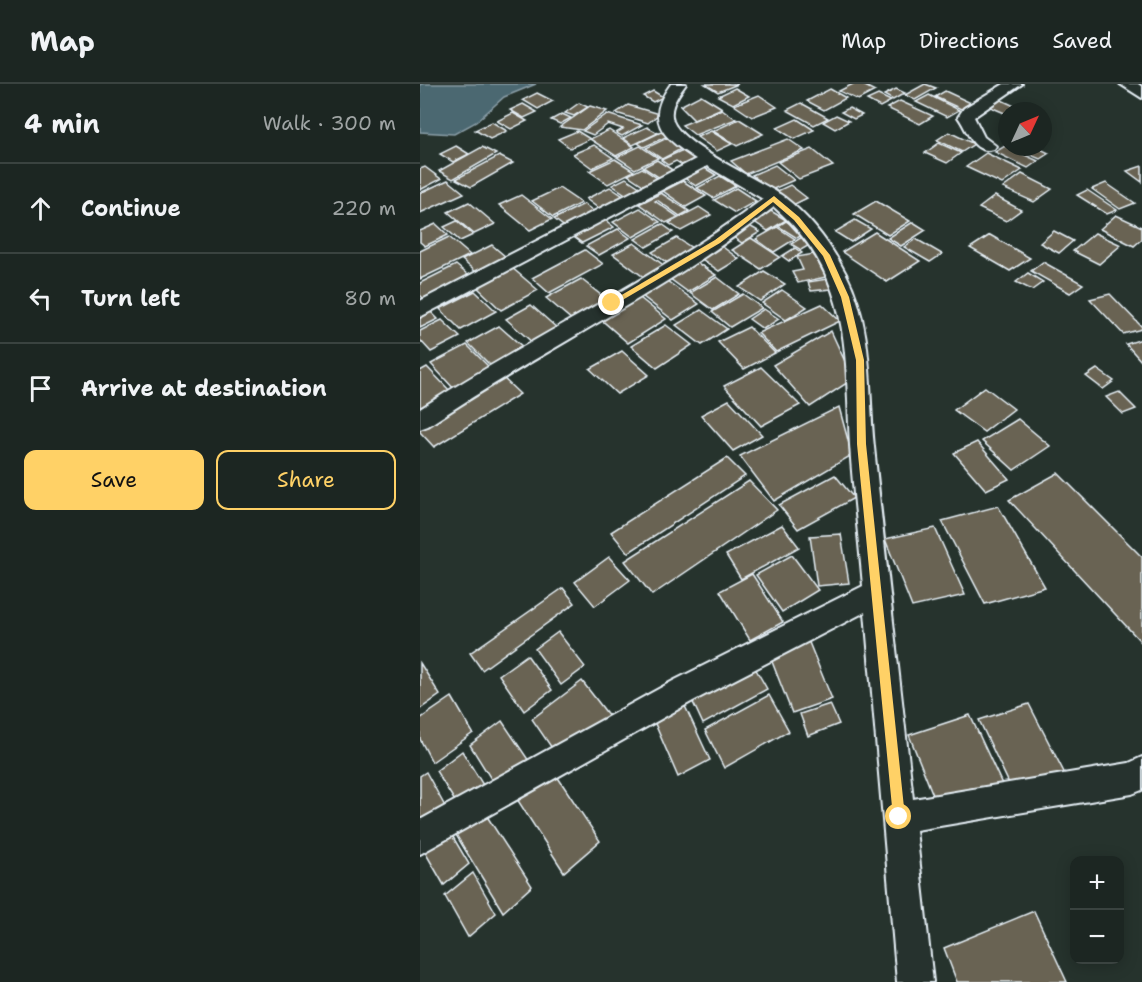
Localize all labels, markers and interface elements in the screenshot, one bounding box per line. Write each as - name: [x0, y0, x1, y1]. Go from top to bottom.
- text: Map: [30, 22, 95, 60]
- text: Map: [841, 27, 886, 55]
- text: Directions: [919, 27, 1019, 55]
- text: Saved: [1052, 27, 1112, 55]
- north arrow: [998, 102, 1052, 156]
- text: 4 min: [24, 106, 100, 141]
- text: Walk · 300 m: [263, 110, 396, 136]
- icon: ahead: [24, 192, 57, 225]
- text: Continue: [81, 194, 181, 223]
- text: 220 m: [332, 195, 396, 221]
- icon: left: [24, 282, 57, 315]
- text: Turn left: [81, 284, 180, 313]
- text: 80 m: [344, 285, 396, 311]
- route end: [598, 289, 624, 315]
- icon: arrive: [24, 372, 57, 405]
- text: Arrive at destination: [81, 374, 327, 403]
- button: Save: [24, 450, 204, 510]
- button: Share: [216, 450, 396, 510]
- route start: [885, 803, 911, 829]
- map controls: [1070, 856, 1124, 964]
- button: +: [1070, 856, 1124, 910]
- button: −: [1070, 910, 1124, 964]

